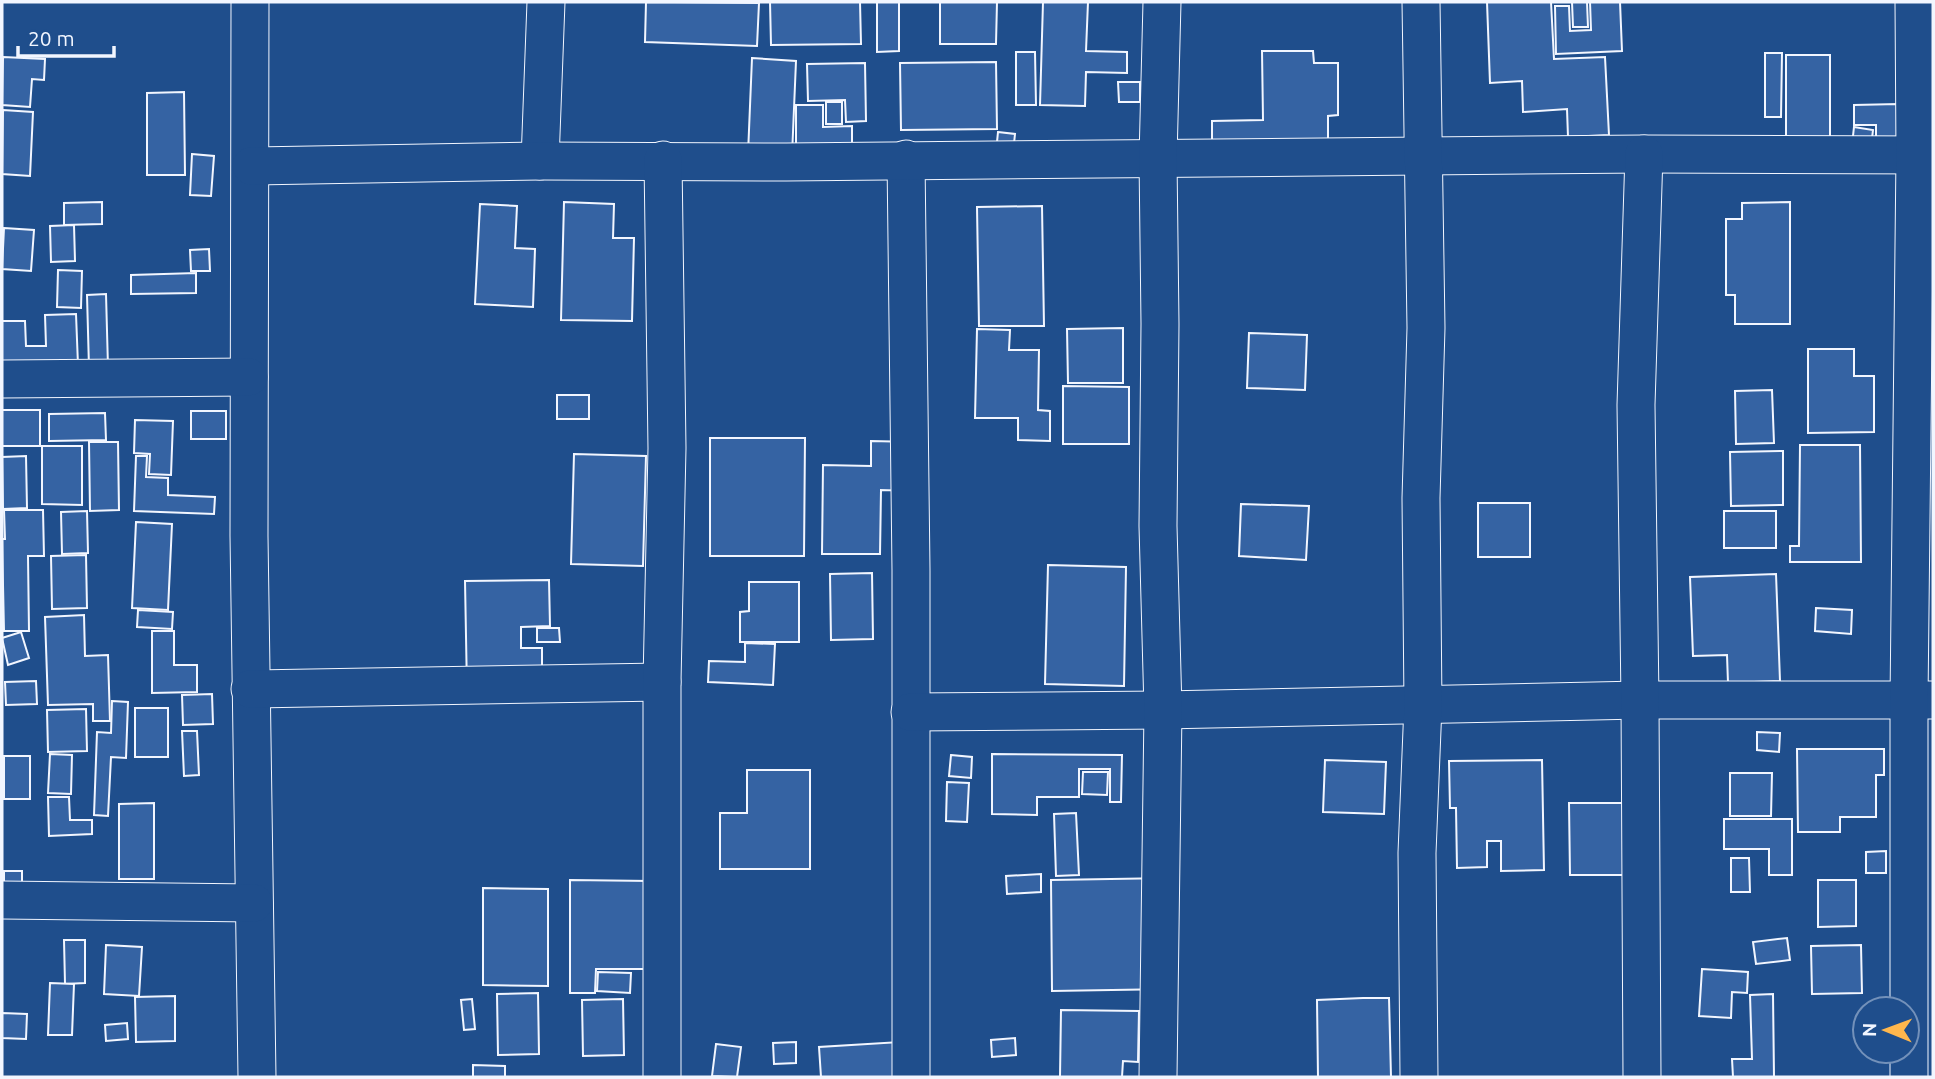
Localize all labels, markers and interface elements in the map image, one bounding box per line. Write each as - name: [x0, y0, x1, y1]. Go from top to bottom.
- scale bar: [18, 14, 114, 58]
- text: 20 m: [28, 26, 75, 50]
- north arrow: [1851, 995, 1921, 1065]
- text: N: [1858, 1022, 1880, 1037]

